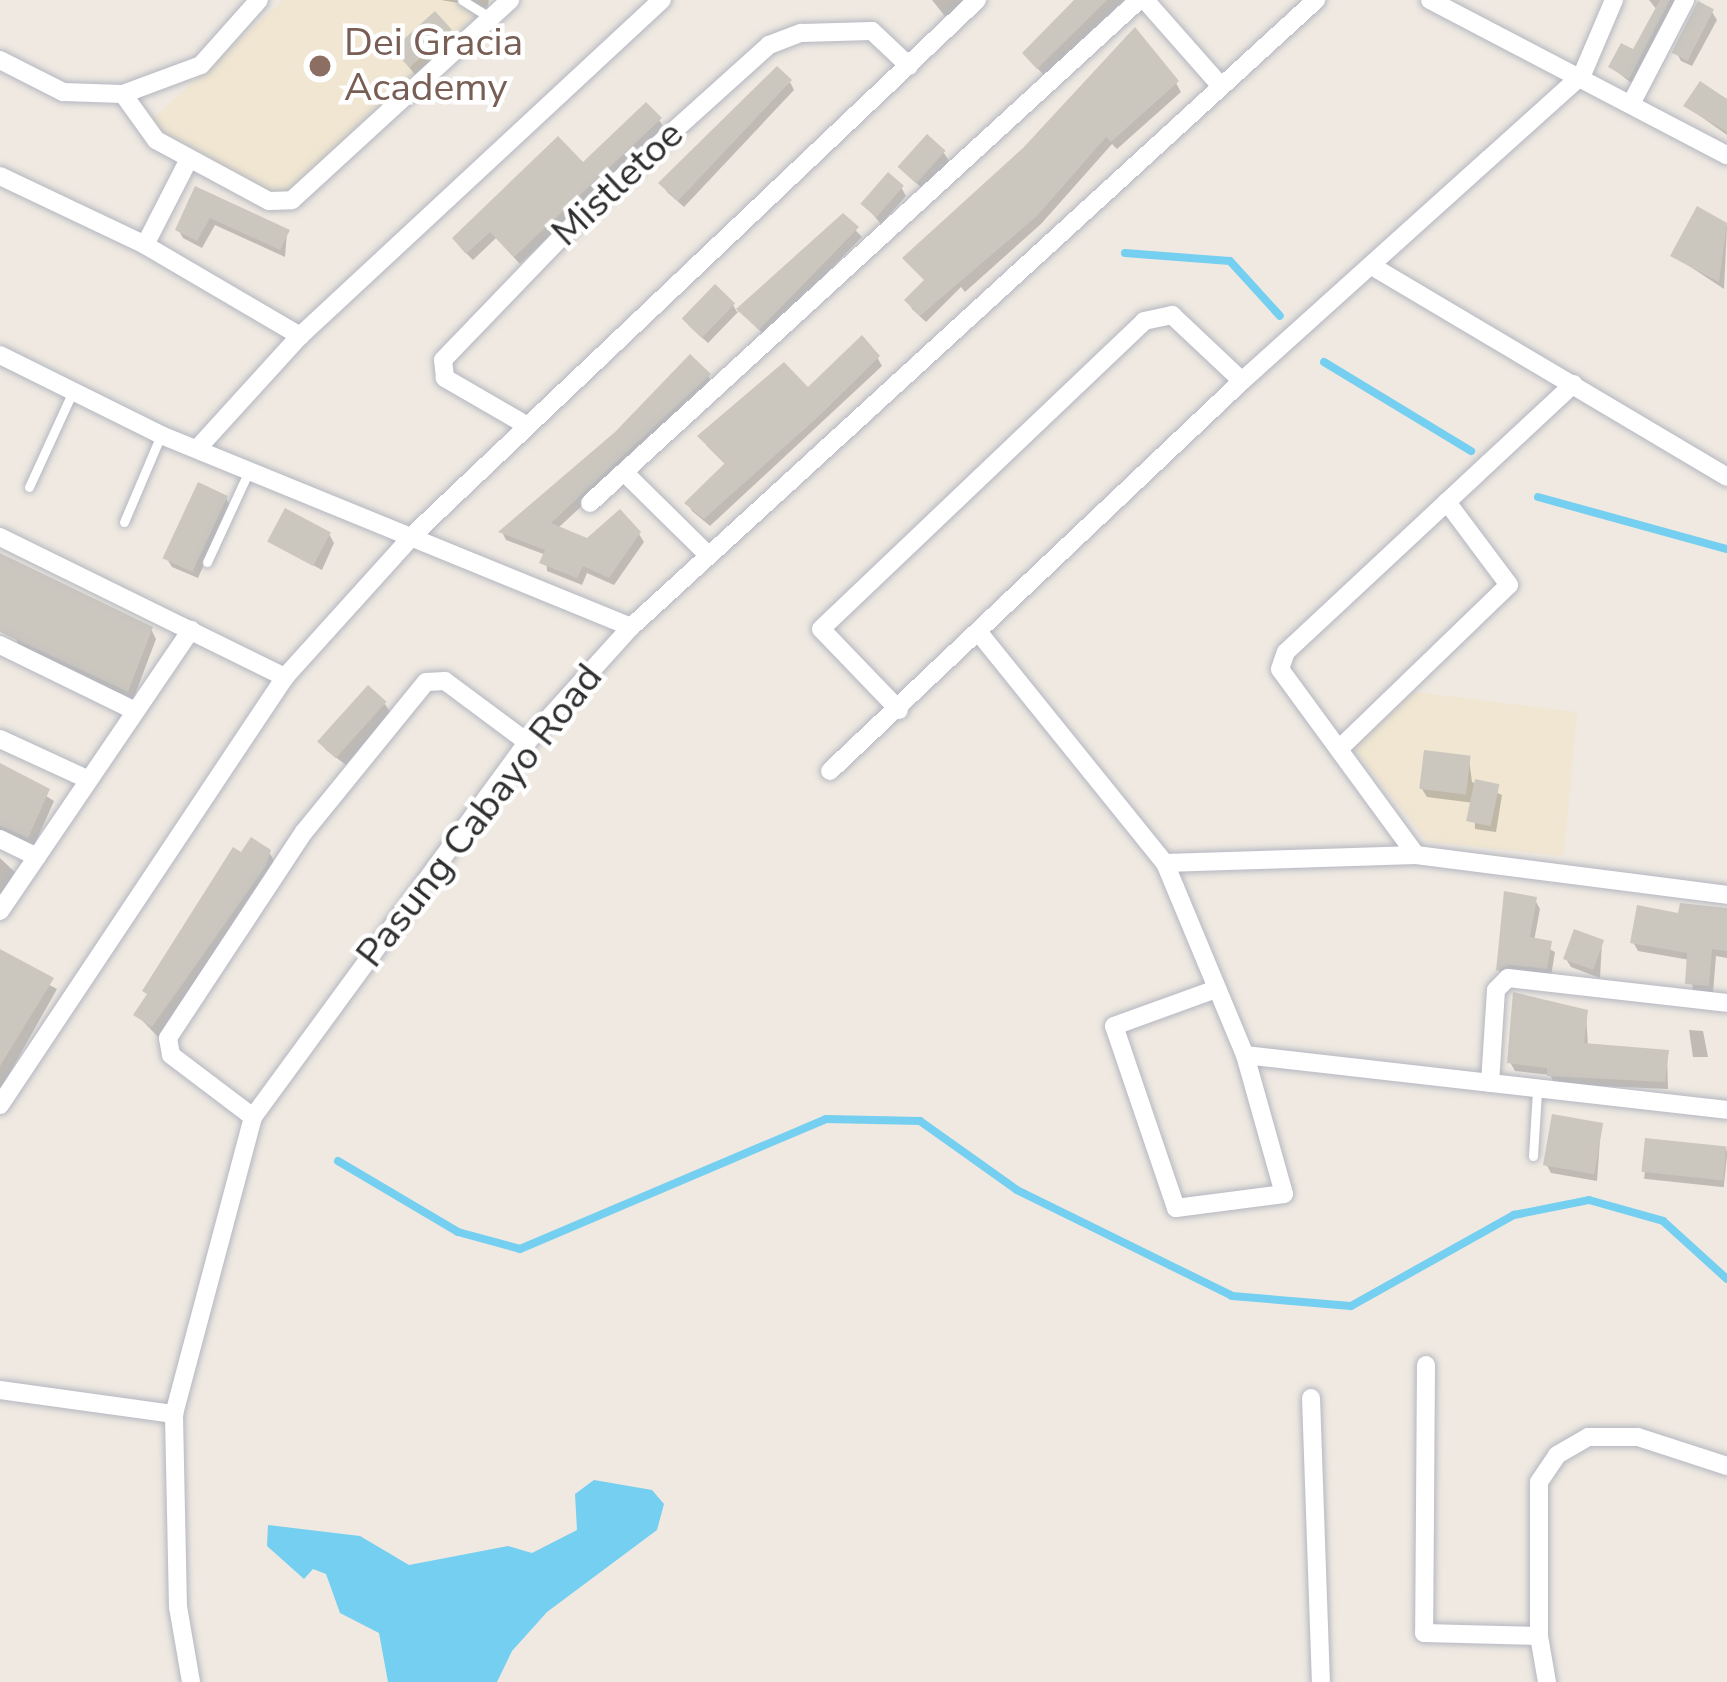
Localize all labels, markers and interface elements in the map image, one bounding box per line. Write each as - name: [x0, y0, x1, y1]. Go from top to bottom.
- place label: Dei Gracia Academy: [344, 21, 523, 112]
- marker: Dei Gracia Academy: [307, 53, 333, 79]
- street label: Mistletoe: [543, 111, 693, 257]
- street label: Pasung Cabayo Road: [347, 655, 613, 977]

